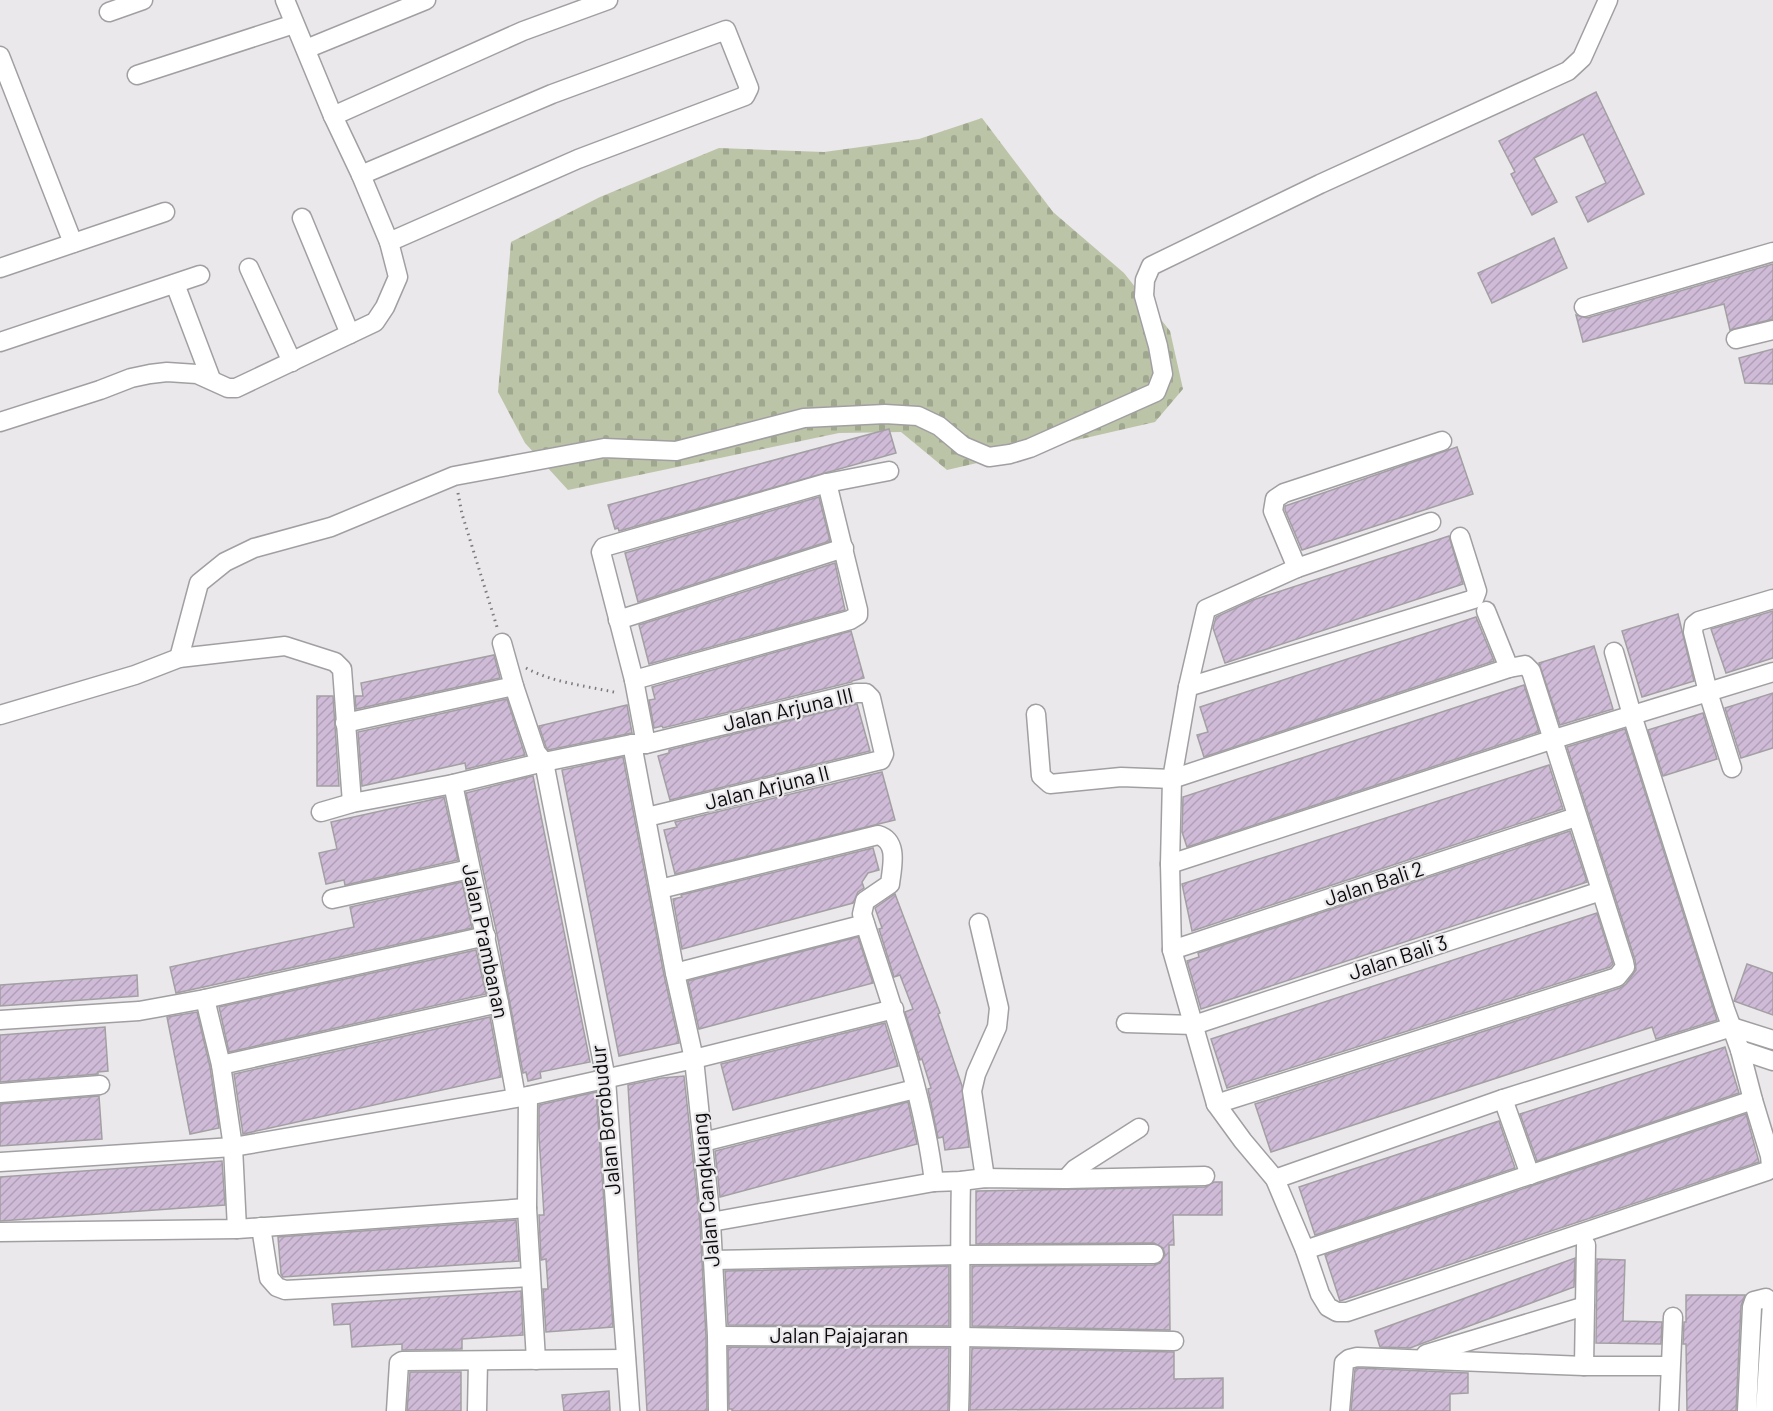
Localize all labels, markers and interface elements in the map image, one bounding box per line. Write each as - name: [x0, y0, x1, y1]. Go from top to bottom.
- street label: Jalan Arjuna III: [720, 681, 855, 736]
- street label: Jalan Arjuna II: [702, 759, 832, 814]
- street label: Jalan Bali 2: [1321, 855, 1427, 910]
- street label: Jalan Prambanan: [458, 861, 515, 1020]
- street label: Jalan Bali 3: [1345, 929, 1450, 984]
- street label: Jalan Borobudur: [584, 1044, 625, 1196]
- street label: Jalan Cangkuang: [685, 1112, 724, 1268]
- street label: Jalan Pajajaran: [770, 1322, 908, 1347]

